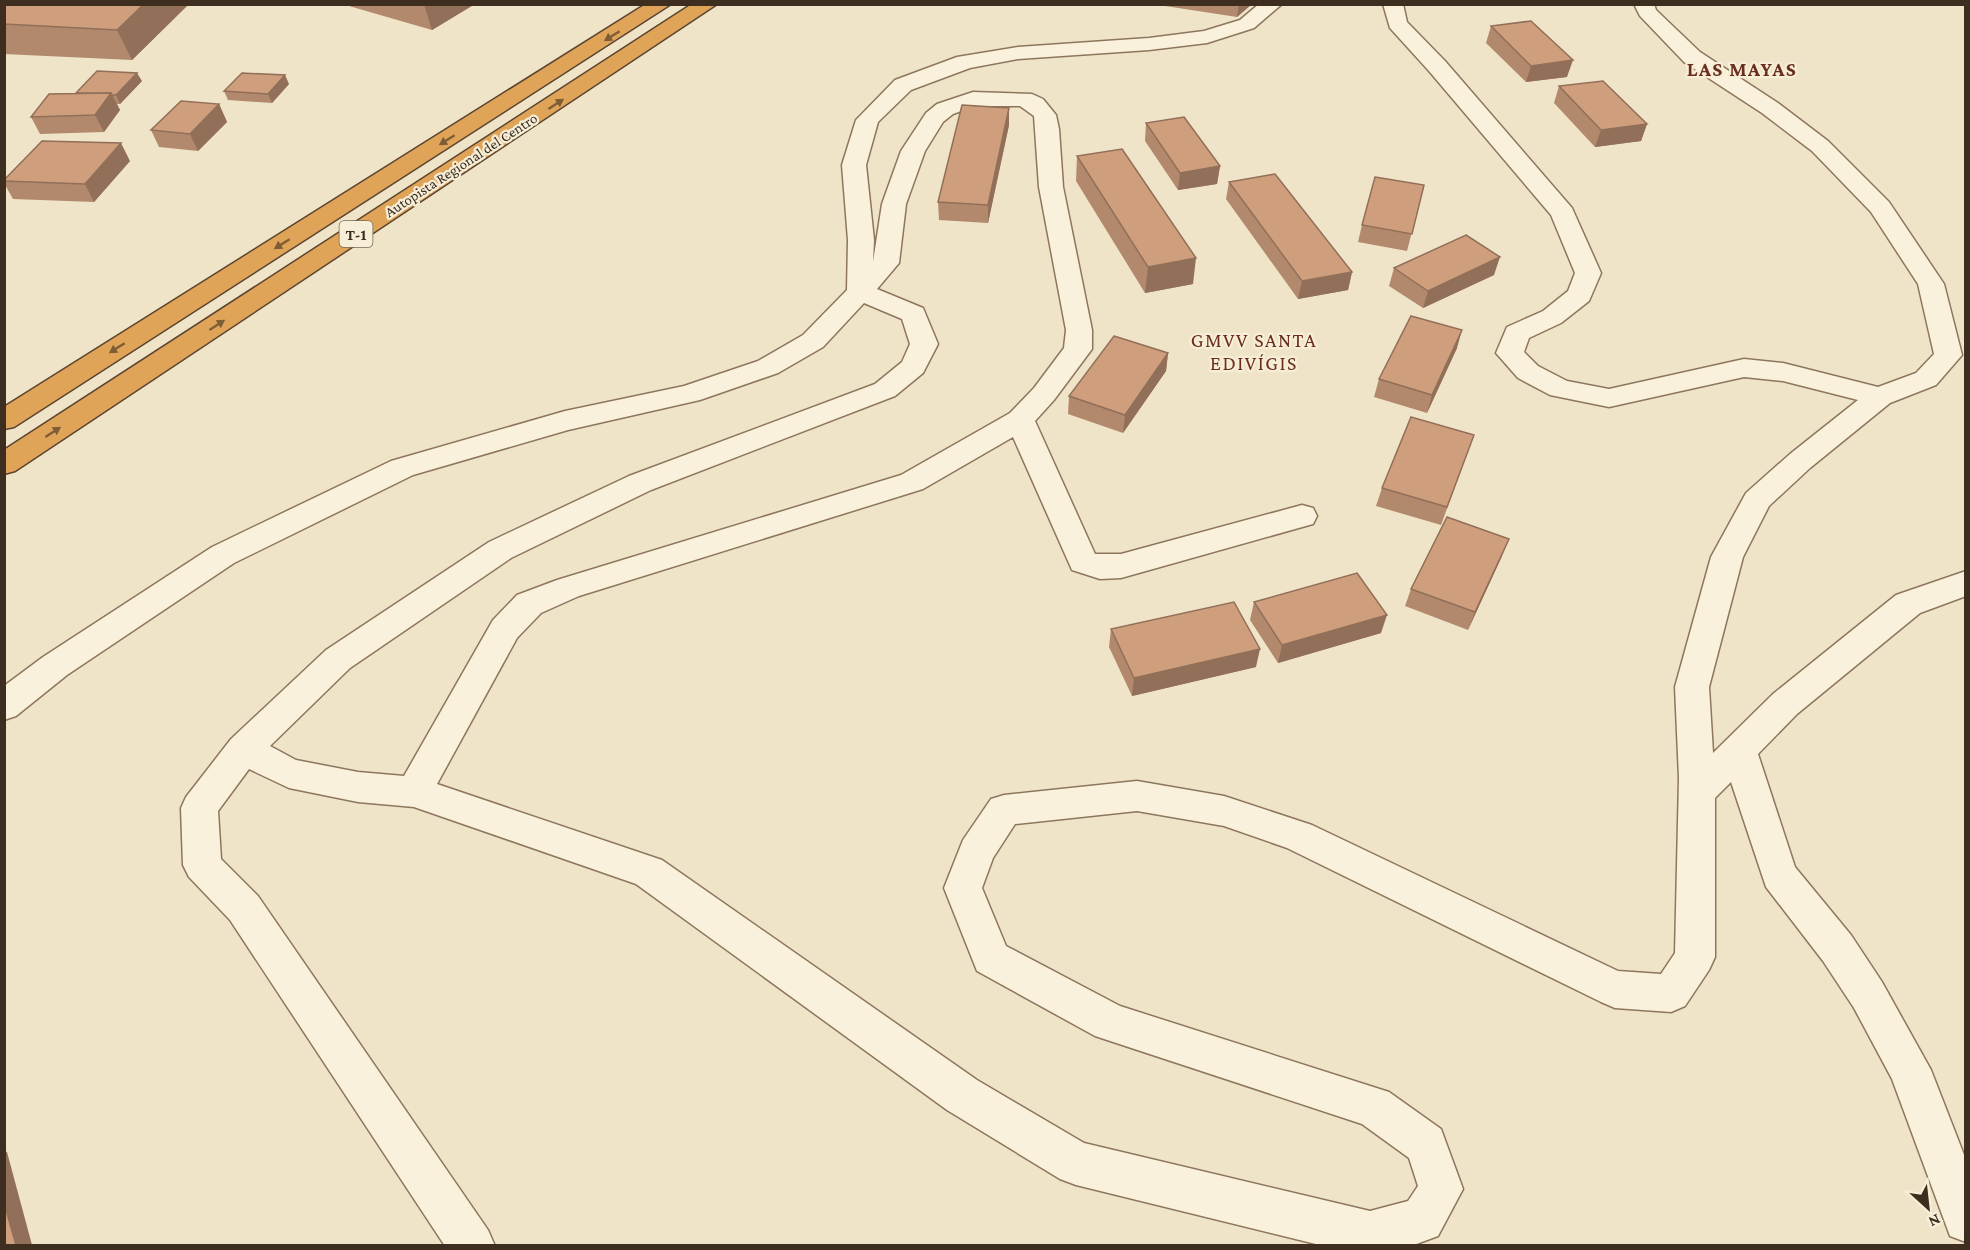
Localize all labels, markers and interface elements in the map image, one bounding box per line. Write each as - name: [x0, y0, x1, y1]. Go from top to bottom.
- one-way arrow: [604, 31, 620, 42]
- district label: LAS MAYAS: [1687, 58, 1797, 80]
- one-way arrow: [548, 99, 564, 110]
- street label: Autopista Regional del Centro: [382, 110, 541, 221]
- one-way arrow: [439, 134, 455, 145]
- road number: T-1: [340, 221, 372, 247]
- one-way arrow: [274, 238, 290, 249]
- one-way arrow: [209, 320, 225, 331]
- district label: GMVV SANTA EDIVÍGIS: [1191, 329, 1317, 374]
- one-way arrow: [109, 343, 125, 354]
- one-way arrow: [45, 426, 61, 438]
- north arrow: [1898, 1178, 1958, 1238]
- text: N: [1926, 1211, 1943, 1231]

